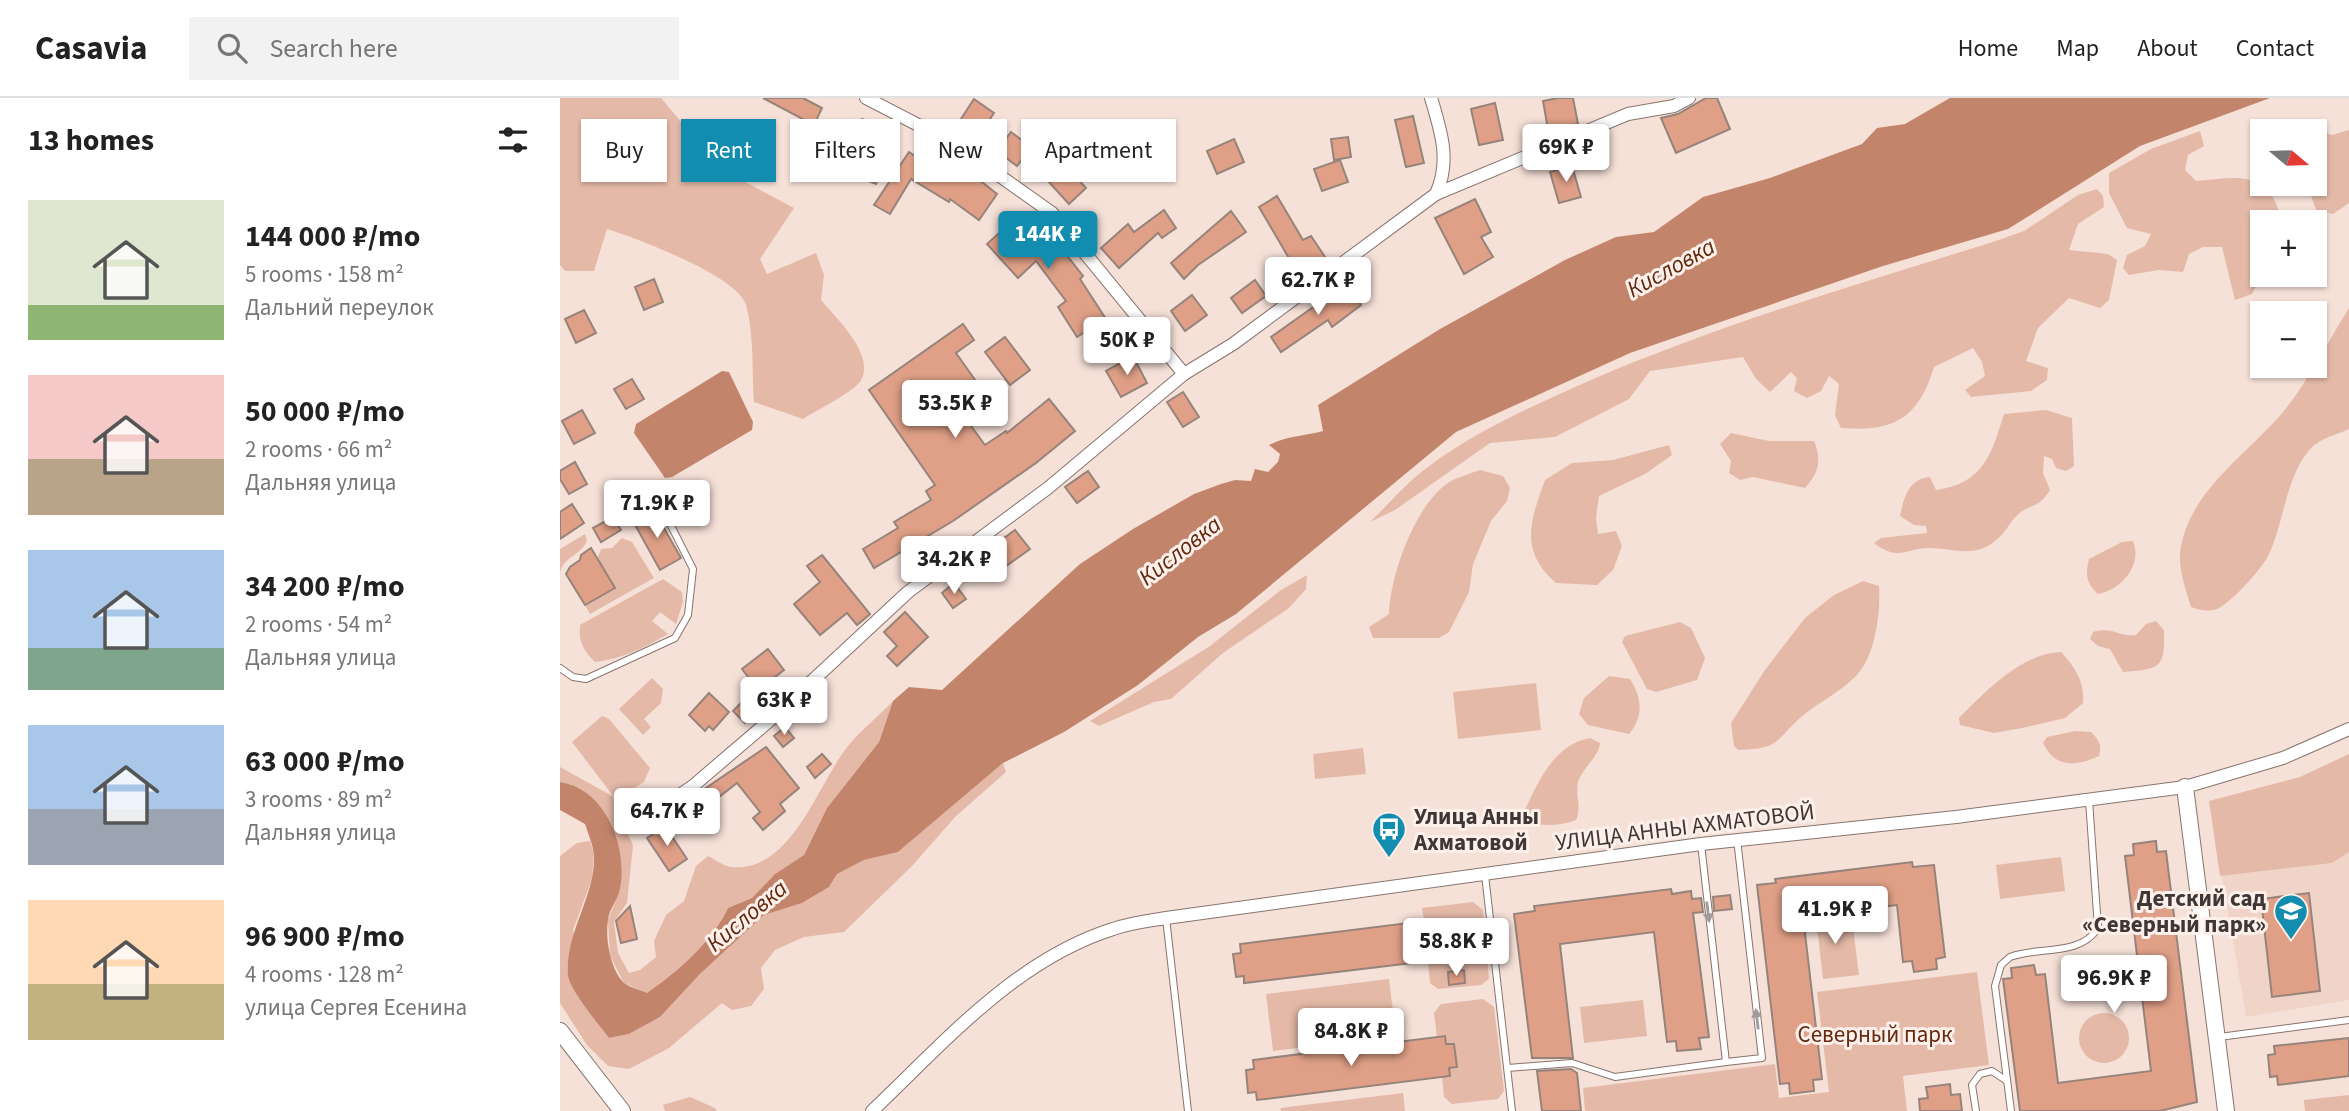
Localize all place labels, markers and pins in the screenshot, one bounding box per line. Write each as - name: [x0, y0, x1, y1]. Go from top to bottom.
- pin: 69K ₽: [1517, 125, 1615, 184]
- pin: 144K ₽: [991, 212, 1105, 271]
- pin: 62.7K ₽: [1253, 258, 1383, 317]
- pin: 50K ₽: [1078, 317, 1176, 377]
- pin: 53.5K ₽: [890, 380, 1020, 440]
- pin: 71.9K ₽: [592, 480, 722, 540]
- pin: 34.2K ₽: [889, 536, 1019, 596]
- pin: 63K ₽: [735, 678, 833, 737]
- pin: 64.7K ₽: [602, 788, 732, 848]
- place label: Улица Анны Ахматовой: [1413, 800, 1539, 859]
- bus stop icon: Улица Анны Ахматовой: [1370, 810, 1408, 859]
- place label: Детский сад «Северный парк»: [2082, 882, 2267, 941]
- pin: 41.9K ₽: [1770, 886, 1900, 946]
- school or university icon: Детский сад «Северный парк»: [2272, 892, 2310, 941]
- pin: 58.8K ₽: [1391, 918, 1521, 978]
- pin: 96.9K ₽: [2049, 956, 2179, 1015]
- pin: 84.8K ₽: [1286, 1009, 1416, 1068]

